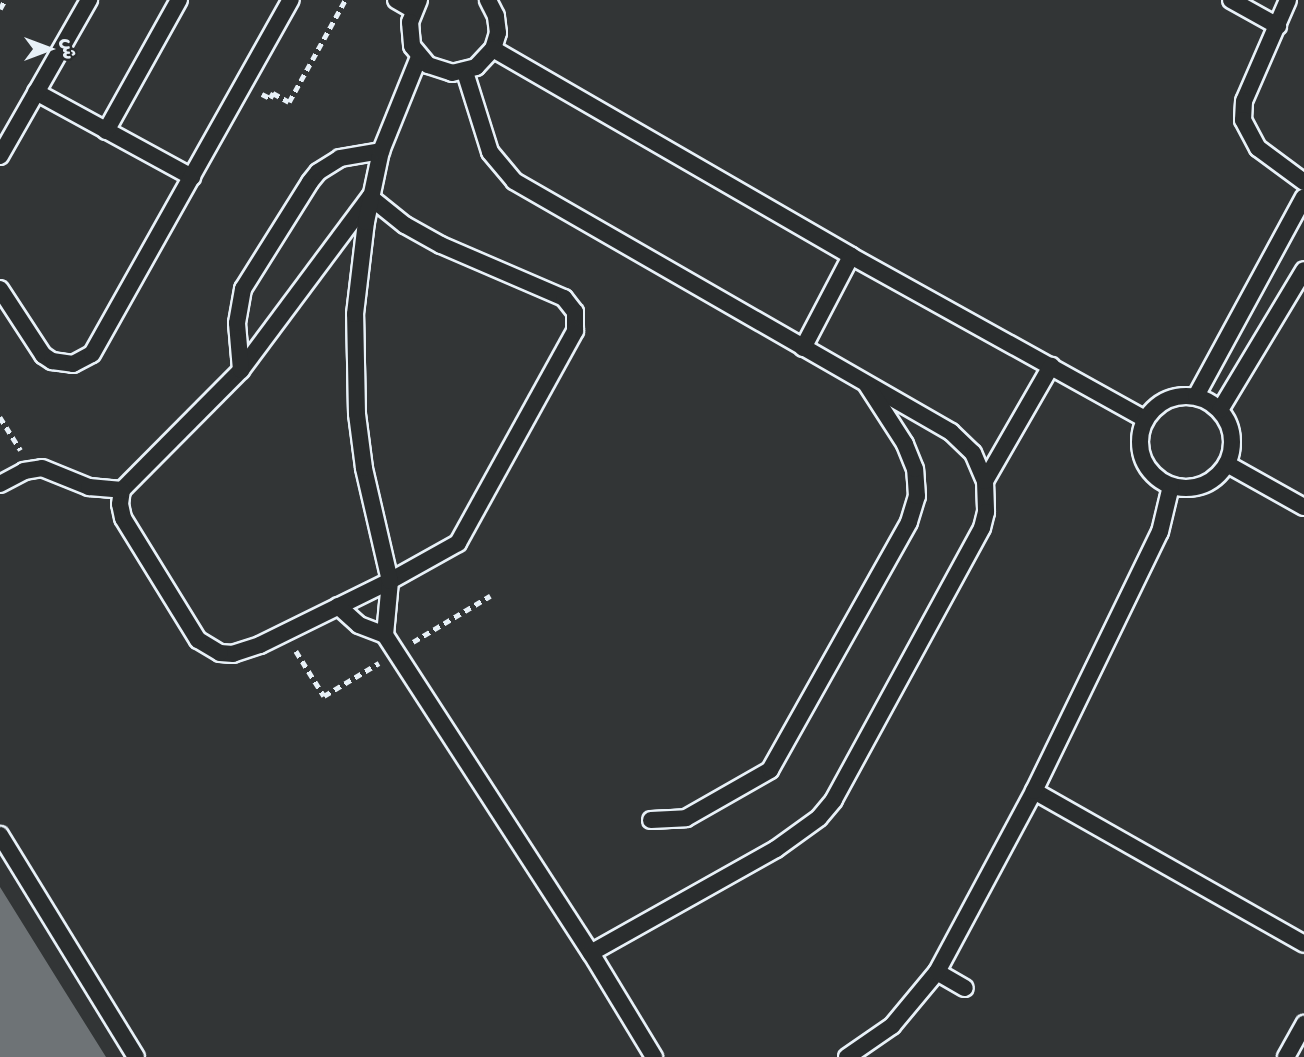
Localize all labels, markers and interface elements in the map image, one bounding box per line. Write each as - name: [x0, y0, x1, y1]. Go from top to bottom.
- north arrow: [14, 14, 84, 84]
- text: ش: [58, 39, 82, 59]

